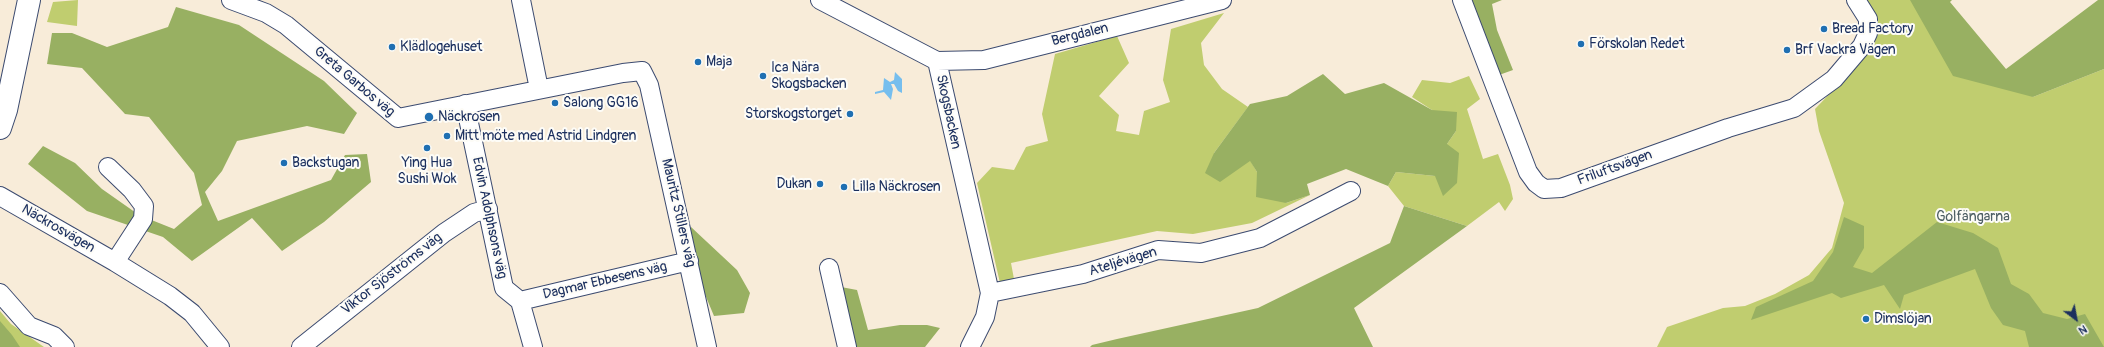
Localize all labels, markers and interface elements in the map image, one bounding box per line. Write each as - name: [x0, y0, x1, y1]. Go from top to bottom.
- street label: Bergdalen: [1050, 20, 1110, 50]
- place label: Bread Factory: [1832, 21, 1913, 37]
- marker: Bread Factory: [1819, 24, 1829, 34]
- place label: Förskolan Redet: [1589, 36, 1685, 52]
- place label: Klädlogehuset: [400, 39, 483, 55]
- marker: Förskolan Redet: [1576, 39, 1586, 49]
- marker: Klädlogehuset: [387, 42, 397, 52]
- place label: Brf Vackra Vägen: [1795, 42, 1896, 58]
- street label: Greta Garbos väg: [310, 43, 398, 121]
- marker: Brf Vackra Vägen: [1782, 45, 1792, 55]
- place label: Maja: [706, 54, 732, 70]
- marker: Maja: [693, 57, 703, 67]
- place label: Ica Nära Skogsbacken: [771, 60, 847, 92]
- marker: Ica Nära Skogsbacken: [758, 71, 768, 81]
- street label: Skogsbacken: [932, 73, 964, 151]
- place label: Salong GG16: [563, 95, 639, 111]
- marker: Salong GG16: [550, 98, 560, 108]
- place label: Storskogstorget: [745, 106, 842, 122]
- place label: Näckrosen: [438, 109, 500, 125]
- marker: Storskogstorget: [845, 109, 855, 119]
- marker: Näckrosen: [423, 111, 435, 123]
- place label: Mitt möte med Astrid Lindgren: [455, 128, 636, 144]
- marker: Mitt möte med Astrid Lindgren: [442, 131, 452, 141]
- marker: Ying Hua Sushi Wok: [422, 143, 432, 153]
- street label: Friluftsvägen: [1575, 147, 1655, 189]
- place label: Backstugan: [292, 155, 359, 171]
- place label: Ying Hua Sushi Wok: [397, 155, 457, 188]
- street label: Edvin Adolphsons väg: [468, 156, 510, 280]
- street label: Mauritz Stillers väg: [657, 157, 699, 269]
- marker: Backstugan: [279, 158, 289, 168]
- place label: Dukan: [777, 176, 812, 192]
- marker: Dukan: [815, 179, 825, 189]
- place label: Lilla Näckrosen: [852, 179, 941, 195]
- marker: Lilla Näckrosen: [839, 182, 849, 192]
- street label: Näckrosvägen: [18, 201, 98, 257]
- park label: Golfängarna: [1936, 209, 2010, 225]
- street label: Viktor Sjöströms väg: [338, 230, 446, 318]
- street label: Ateljévägen: [1087, 244, 1159, 280]
- street label: Dagmar Ebbesens väg: [541, 259, 669, 303]
- north arrow: [2056, 299, 2096, 339]
- place label: Dimslöjan: [1874, 311, 1932, 327]
- marker: Dimslöjan: [1861, 314, 1871, 324]
- text: N: [2076, 322, 2089, 337]

